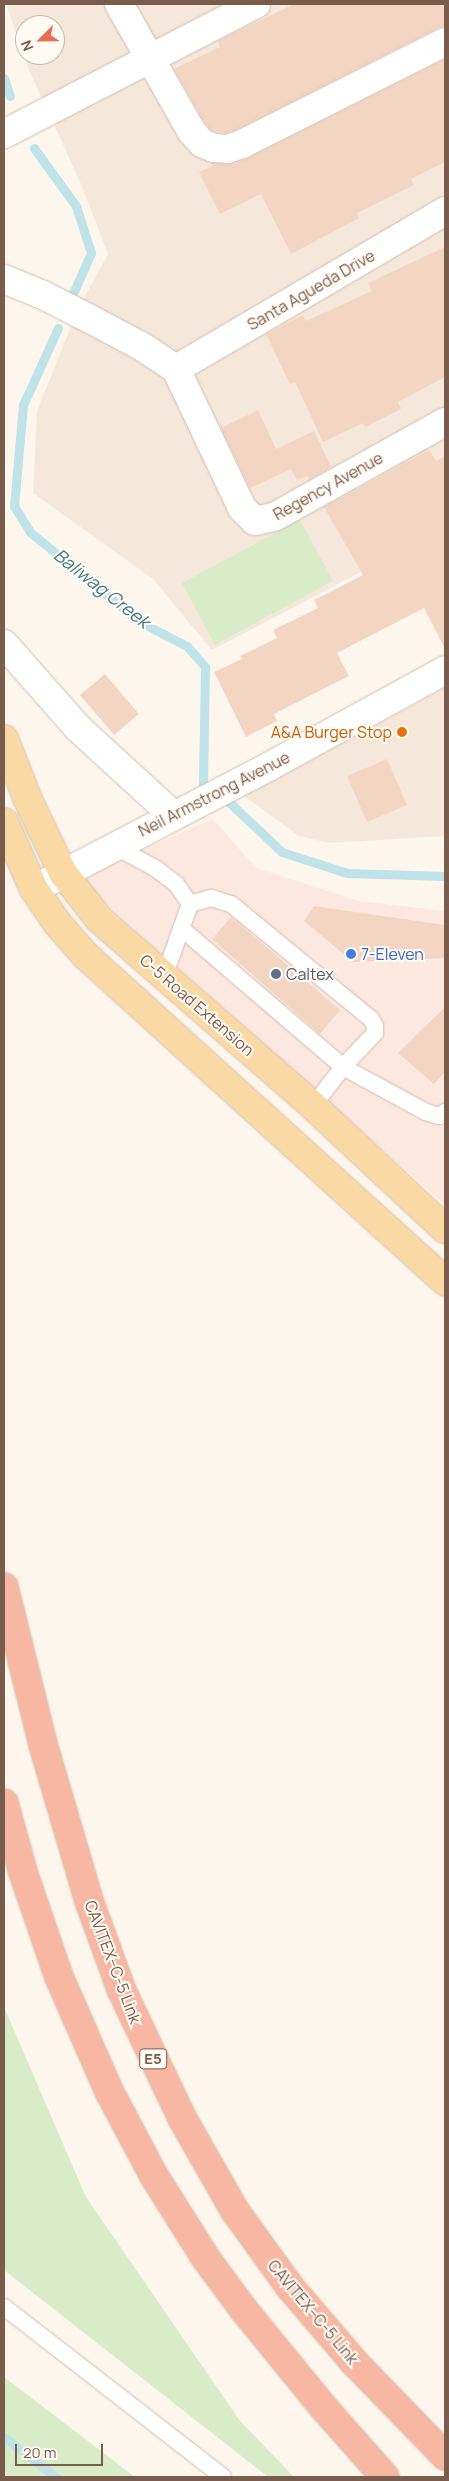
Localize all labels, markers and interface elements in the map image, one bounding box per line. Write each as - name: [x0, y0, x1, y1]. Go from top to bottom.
- north arrow: [15, 15, 65, 65]
- text: N: [16, 37, 37, 54]
- street label: Santa Agueda Drive: [244, 246, 378, 334]
- street label: Regency Avenue: [270, 448, 386, 524]
- water label: Baliwag Creek: [50, 544, 154, 632]
- place label: A&A Burger Stop: [271, 722, 392, 742]
- marker: A&A Burger Stop: [396, 726, 408, 738]
- street label: Neil Armstrong Avenue: [135, 747, 293, 841]
- place label: 7-Eleven: [361, 944, 424, 964]
- marker: 7-Eleven: [345, 948, 357, 960]
- street label: C-5 Road Extension: [136, 950, 258, 1060]
- place label: Caltex: [286, 964, 334, 984]
- marker: Caltex: [270, 968, 282, 980]
- street label: CAVITEX–C-5 Link: [81, 1898, 145, 2026]
- road number: E5: [138, 2046, 168, 2072]
- street label: CAVITEX–C-5 Link: [264, 2256, 362, 2368]
- scale bar: [18, 2434, 105, 2466]
- text: 20 m: [23, 2442, 56, 2463]

